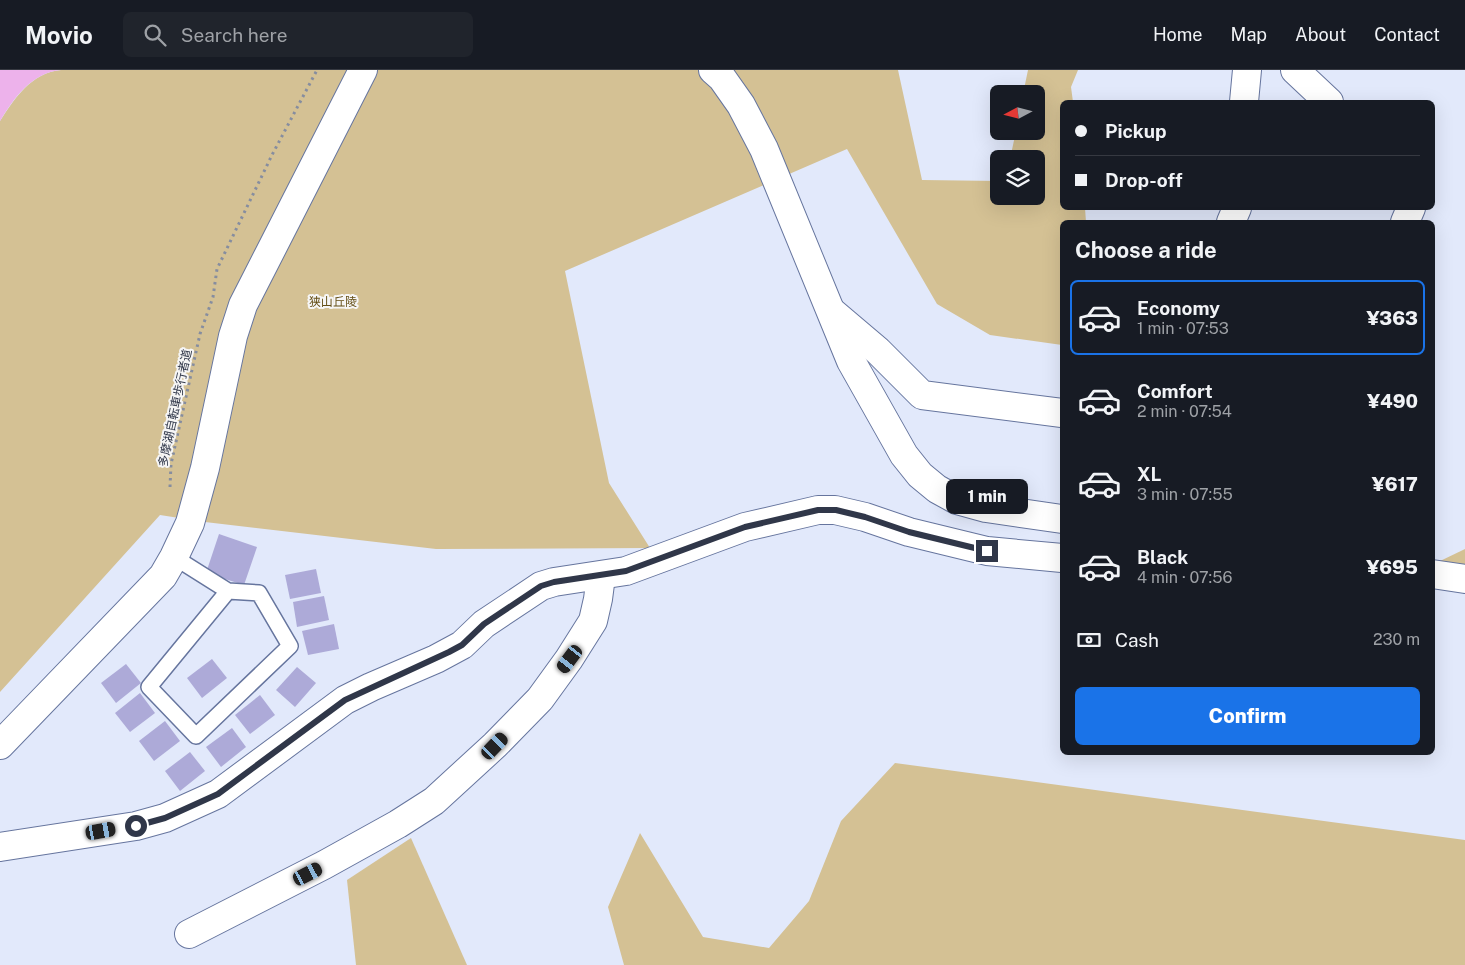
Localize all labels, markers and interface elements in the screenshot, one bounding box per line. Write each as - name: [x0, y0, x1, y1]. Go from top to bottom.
- search box: [123, 12, 473, 57]
- text: Movio: [25, 21, 93, 49]
- icon: search: [141, 21, 169, 49]
- text: Search here: [181, 24, 288, 46]
- text: Home: [1153, 24, 1203, 45]
- text: Map: [1231, 24, 1267, 45]
- text: About: [1295, 24, 1346, 45]
- text: Contact: [1374, 24, 1440, 45]
- north arrow: [990, 85, 1045, 140]
- map controls: [990, 85, 1045, 205]
- text: Pickup: [1105, 120, 1167, 142]
- button: layers: [990, 150, 1045, 205]
- text: Drop-off: [1105, 169, 1182, 191]
- text: Choose a ride: [1075, 237, 1217, 263]
- park label: 狭山丘陵: [309, 295, 357, 309]
- icon: car: [1077, 295, 1122, 340]
- text: Economy: [1137, 297, 1220, 319]
- text: ¥363: [1366, 307, 1418, 329]
- text: 1 min · 07:53: [1137, 319, 1229, 338]
- street label: 多摩湖自転車歩行者道: [156, 348, 194, 468]
- icon: car: [1077, 378, 1122, 423]
- text: Comfort: [1137, 380, 1213, 402]
- text: ¥490: [1367, 390, 1418, 412]
- text: 2 min · 07:54: [1137, 402, 1232, 421]
- icon: car: [1077, 461, 1122, 506]
- text: XL: [1137, 463, 1162, 485]
- text: ¥617: [1372, 473, 1418, 495]
- callout: 1 min: [946, 478, 1028, 514]
- text: 3 min · 07:55: [1137, 485, 1233, 504]
- text: 1 min: [967, 487, 1007, 506]
- route end: [976, 540, 998, 562]
- icon: car: [1077, 544, 1122, 589]
- text: Black: [1137, 546, 1188, 568]
- text: ¥695: [1366, 556, 1418, 578]
- text: 4 min · 07:56: [1137, 568, 1232, 587]
- icon: cash: [1075, 626, 1103, 654]
- text: Cash: [1115, 629, 1159, 651]
- text: 230 m: [1373, 630, 1420, 649]
- car: [554, 643, 585, 675]
- button: Confirm: [1075, 687, 1420, 745]
- car: [479, 730, 510, 762]
- route start: [125, 815, 147, 837]
- car: [84, 821, 117, 841]
- car: [291, 861, 324, 887]

